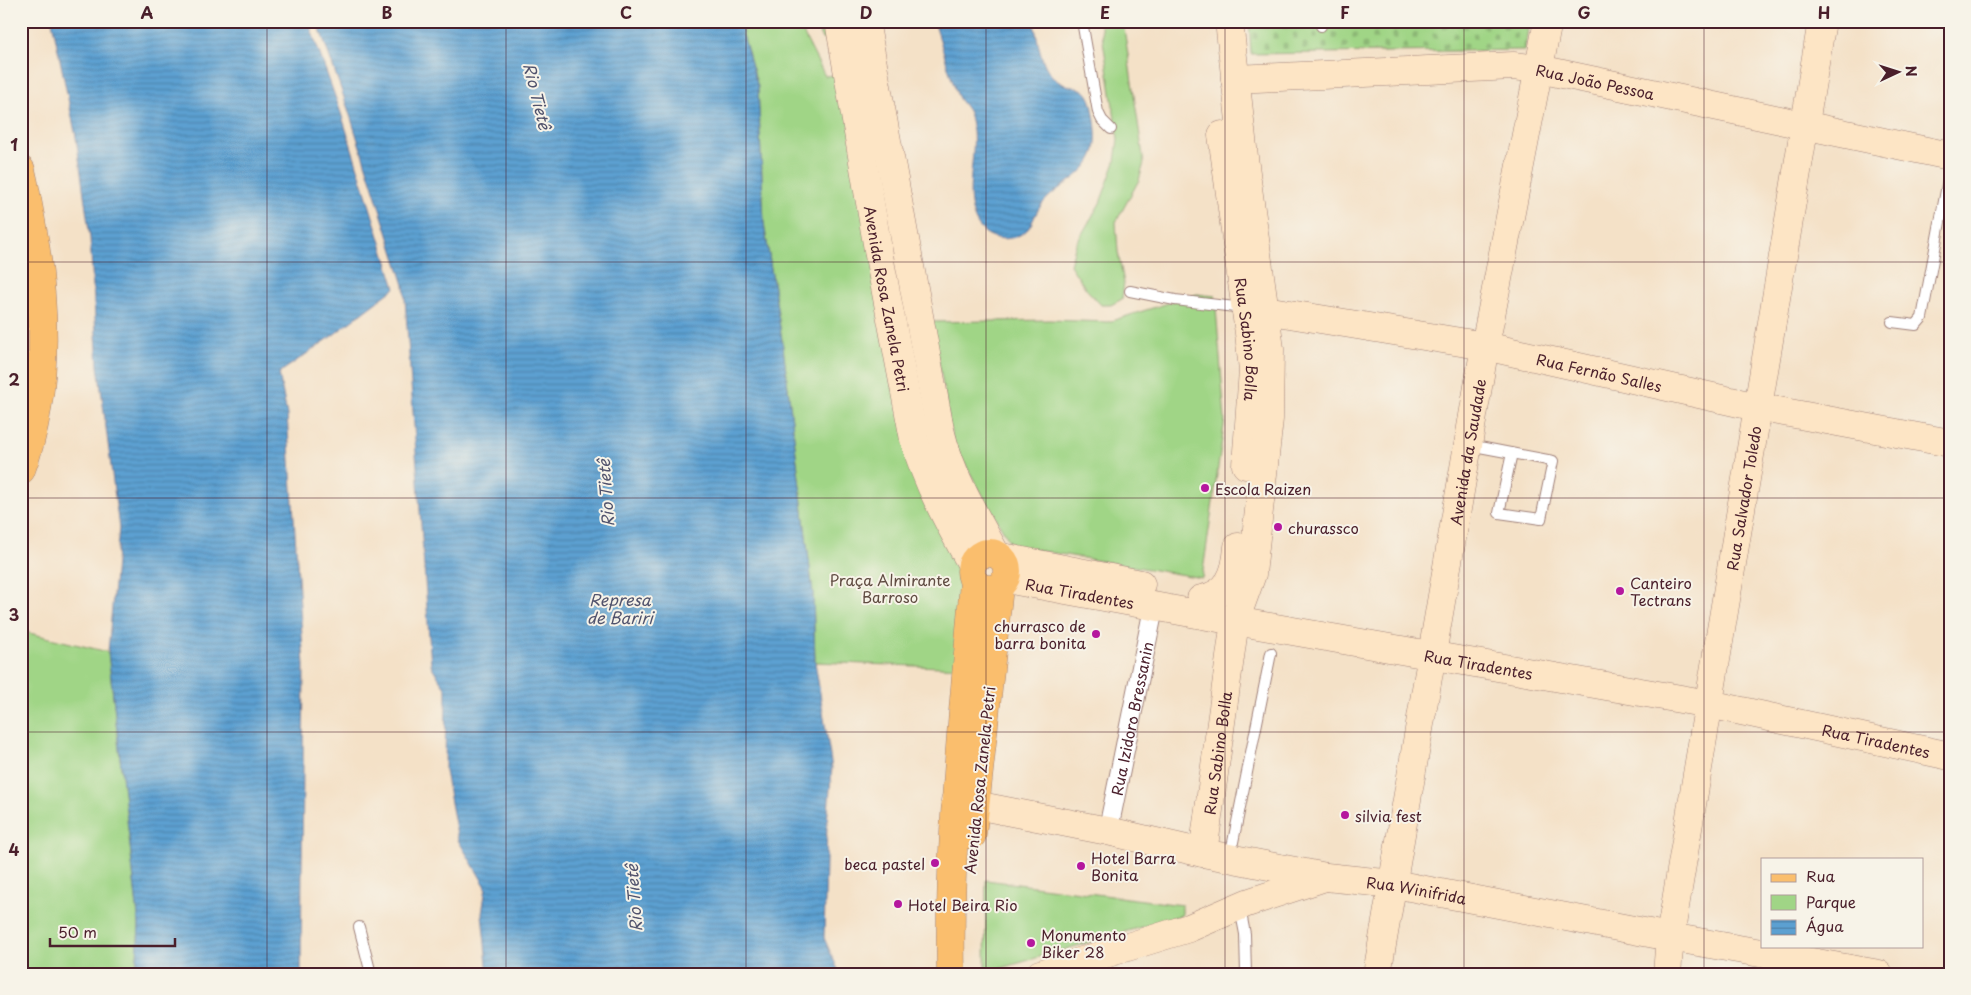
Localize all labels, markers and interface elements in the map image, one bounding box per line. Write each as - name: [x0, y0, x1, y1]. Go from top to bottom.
- text: A: [141, 0, 154, 24]
- text: B: [382, 0, 393, 24]
- text: C: [620, 0, 632, 24]
- text: D: [860, 0, 872, 24]
- text: E: [1100, 0, 1110, 24]
- text: F: [1340, 0, 1350, 24]
- text: G: [1577, 0, 1591, 24]
- text: H: [1818, 0, 1830, 24]
- north arrow: [1874, 48, 1924, 98]
- street label: Rua João Pessoa: [1534, 57, 1657, 105]
- water label: Rio Tietê: [518, 60, 558, 134]
- text: N: [1901, 65, 1922, 77]
- text: 1: [10, 132, 18, 156]
- street label: Avenida Rosa Zanela Petri: [859, 204, 916, 394]
- street label: Rua Sabino Bolla: [1230, 276, 1265, 403]
- street label: Rua Fernão Salles: [1534, 346, 1664, 397]
- text: 2: [8, 367, 20, 391]
- street label: Avenida da Saudade: [1443, 377, 1491, 527]
- street label: Rua Salvador Toledo: [1719, 424, 1766, 572]
- water label: Rio Tietê: [591, 456, 619, 528]
- place label: Escola Raizen: [1215, 477, 1311, 500]
- marker: Escola Raizen: [1199, 482, 1211, 494]
- place label: churassco: [1288, 516, 1359, 539]
- marker: churassco: [1272, 521, 1284, 533]
- park label: Praça Almirante Barroso: [830, 568, 950, 608]
- street label: Rua Tiradentes: [1024, 571, 1136, 614]
- place label: Canteiro Tectrans: [1630, 571, 1692, 611]
- marker: Canteiro Tectrans: [1614, 585, 1626, 597]
- water label: Represa de Bariri: [587, 587, 655, 629]
- text: 3: [9, 602, 19, 626]
- place label: churrasco de barra bonita: [994, 614, 1087, 654]
- marker: churrasco de barra bonita: [1090, 628, 1102, 640]
- street label: Rua Izidoro Bressanin: [1104, 639, 1158, 797]
- street label: Rua Tiradentes: [1422, 643, 1535, 684]
- street label: Avenida Rosa Zanela Petri: [958, 685, 1000, 875]
- street label: Rua Sabino Bolla: [1197, 689, 1237, 816]
- street label: Rua Tiradentes: [1820, 717, 1932, 763]
- place label: silvia fest: [1355, 804, 1422, 827]
- marker: silvia fest: [1339, 809, 1351, 821]
- text: 4: [9, 837, 20, 861]
- place label: Hotel Barra Bonita: [1091, 846, 1176, 886]
- place label: beca pastel: [844, 852, 925, 875]
- marker: beca pastel: [929, 857, 941, 869]
- legend: [1761, 858, 1924, 948]
- marker: Hotel Barra Bonita: [1075, 860, 1087, 872]
- water label: Rio Tietê: [619, 861, 647, 933]
- text: Rua: [1806, 864, 1835, 887]
- street label: Rua Winifrida: [1365, 870, 1469, 909]
- text: Parque: [1806, 890, 1856, 913]
- place label: Hotel Beira Rio: [908, 893, 1018, 916]
- marker: Hotel Beira Rio: [892, 898, 904, 910]
- text: Água: [1806, 914, 1844, 937]
- scale bar: [50, 915, 175, 947]
- text: 50 m: [58, 920, 97, 943]
- place label: Monumento Biker 28: [1041, 923, 1126, 963]
- marker: Monumento Biker 28: [1025, 937, 1037, 949]

